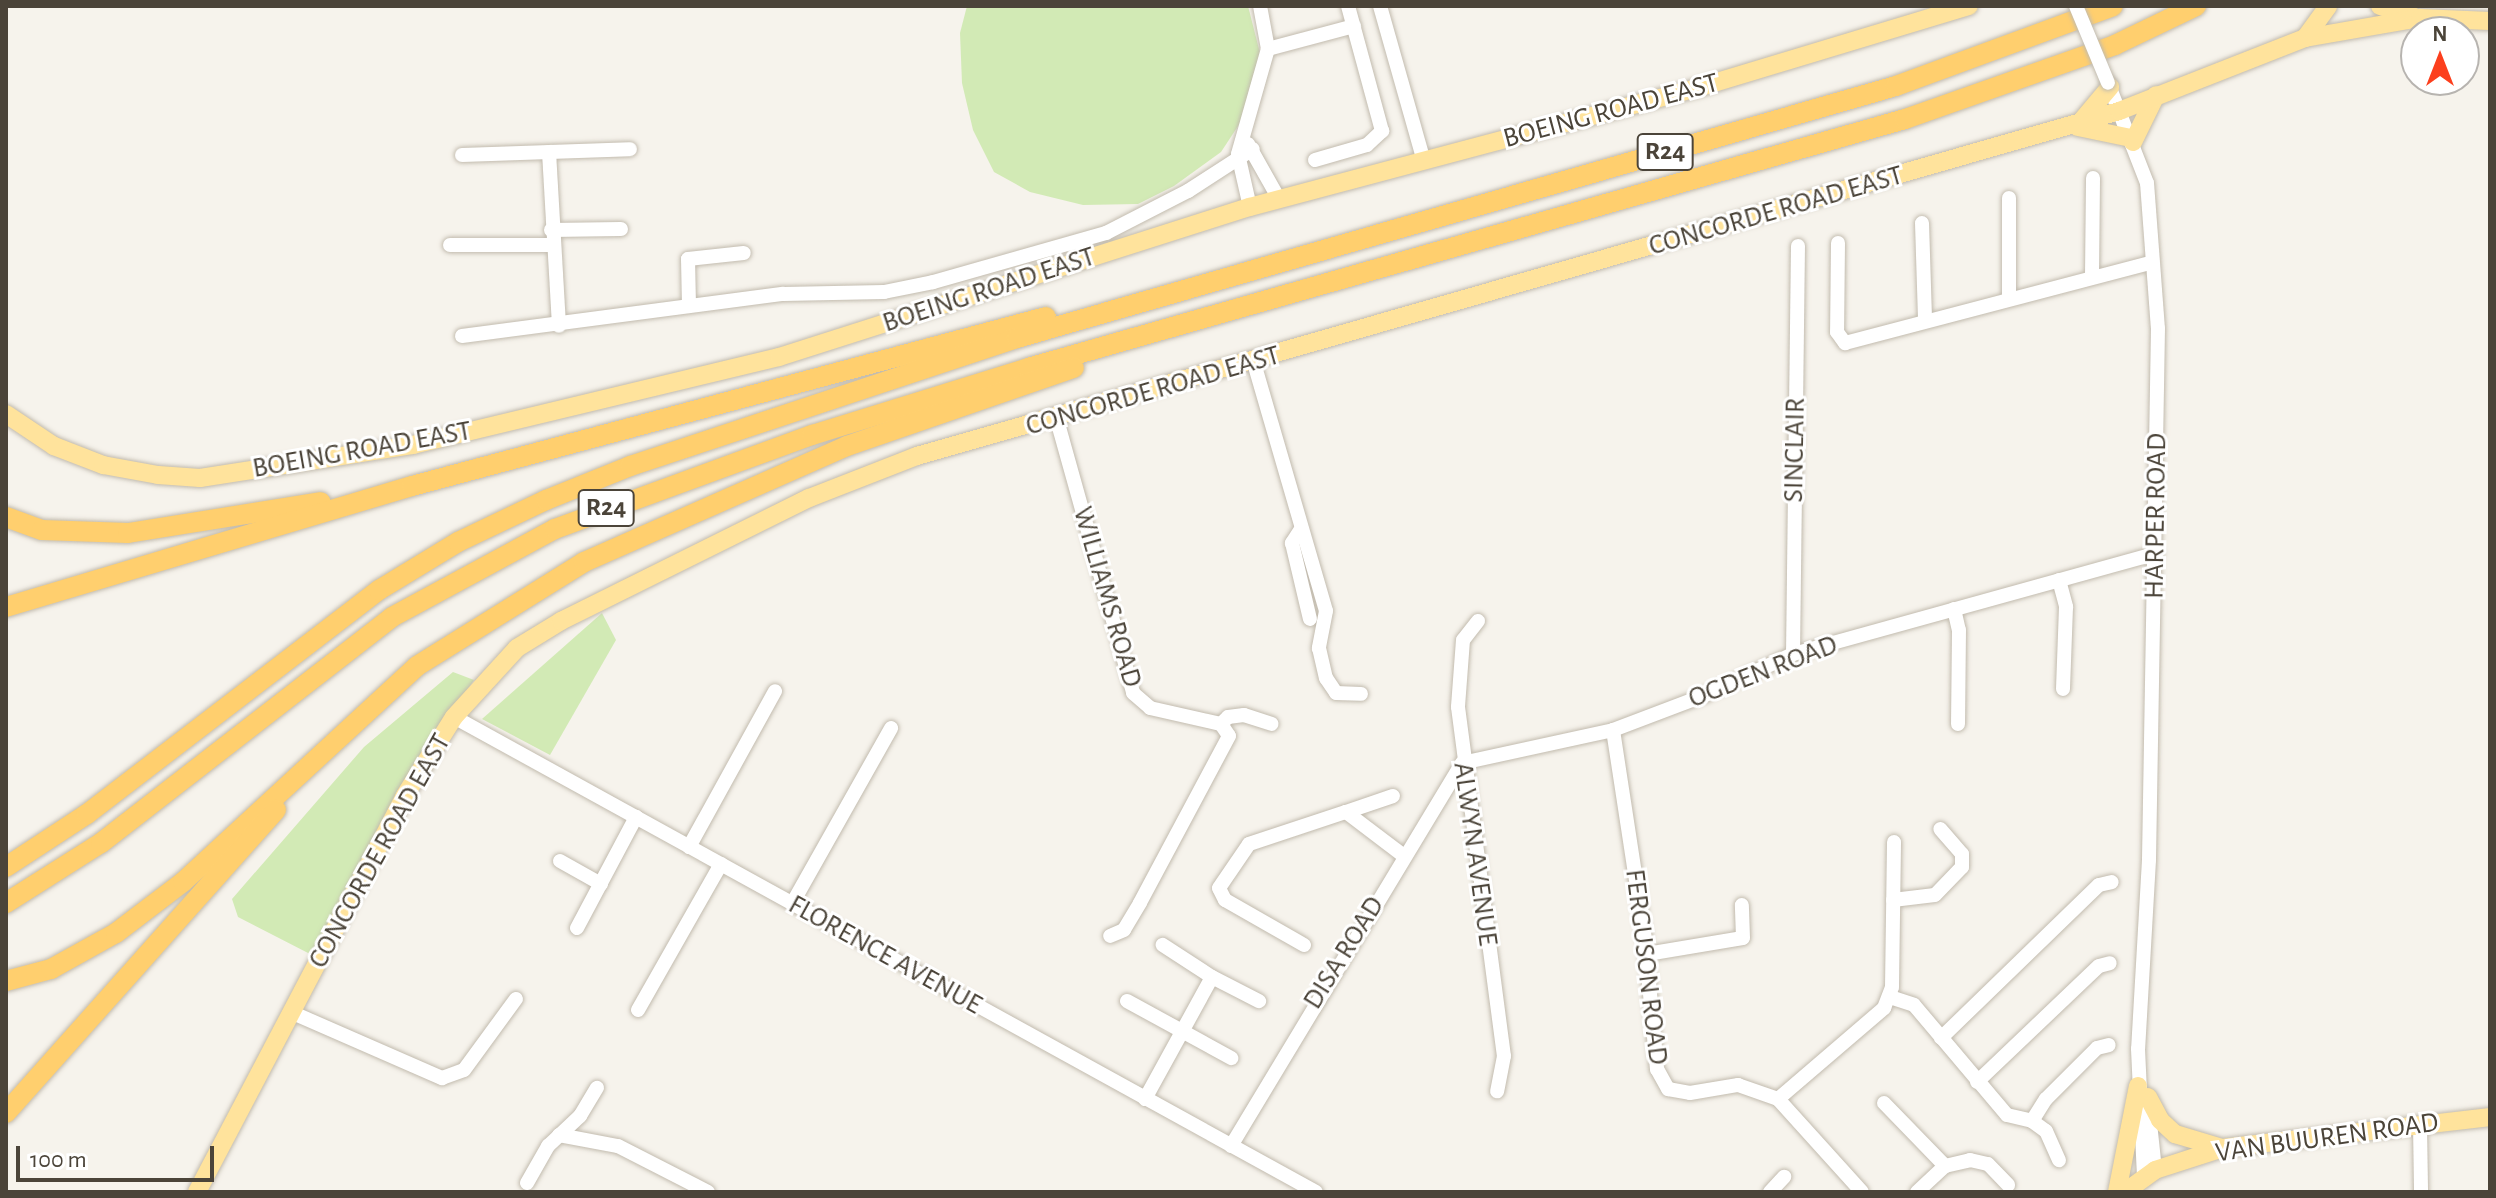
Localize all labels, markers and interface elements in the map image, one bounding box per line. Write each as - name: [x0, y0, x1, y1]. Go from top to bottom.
- north arrow: [2400, 16, 2480, 96]
- text: N: [2432, 23, 2448, 45]
- street label: BOEING ROAD EAST: [1500, 66, 1722, 156]
- road number: R24: [1635, 130, 1695, 174]
- street label: CONCORDE ROAD EAST: [1645, 159, 1907, 263]
- street label: BOEING ROAD EAST: [878, 240, 1100, 340]
- street label: CONCORDE ROAD EAST: [1022, 339, 1284, 443]
- street label: SINCLAIR: [1777, 397, 1813, 503]
- street label: BOEING ROAD EAST: [250, 414, 474, 486]
- street label: HARPER ROAD: [2138, 433, 2174, 599]
- road number: R24: [576, 486, 636, 530]
- street label: WILLIAMS ROAD: [1065, 503, 1149, 691]
- street label: OGDEN ROAD: [1684, 628, 1842, 716]
- street label: CONCORDE ROAD EAST: [302, 728, 458, 974]
- street label: ALWYN AVENUE: [1445, 760, 1505, 948]
- street label: FERGUSON ROAD: [1617, 867, 1675, 1067]
- street label: FLORENCE AVENUE: [782, 888, 988, 1022]
- street label: DISA ROAD: [1296, 890, 1392, 1016]
- street label: VAN BUUREN ROAD: [2213, 1106, 2441, 1170]
- scale bar: [20, 1130, 218, 1180]
- text: 100 m: [30, 1148, 87, 1172]

